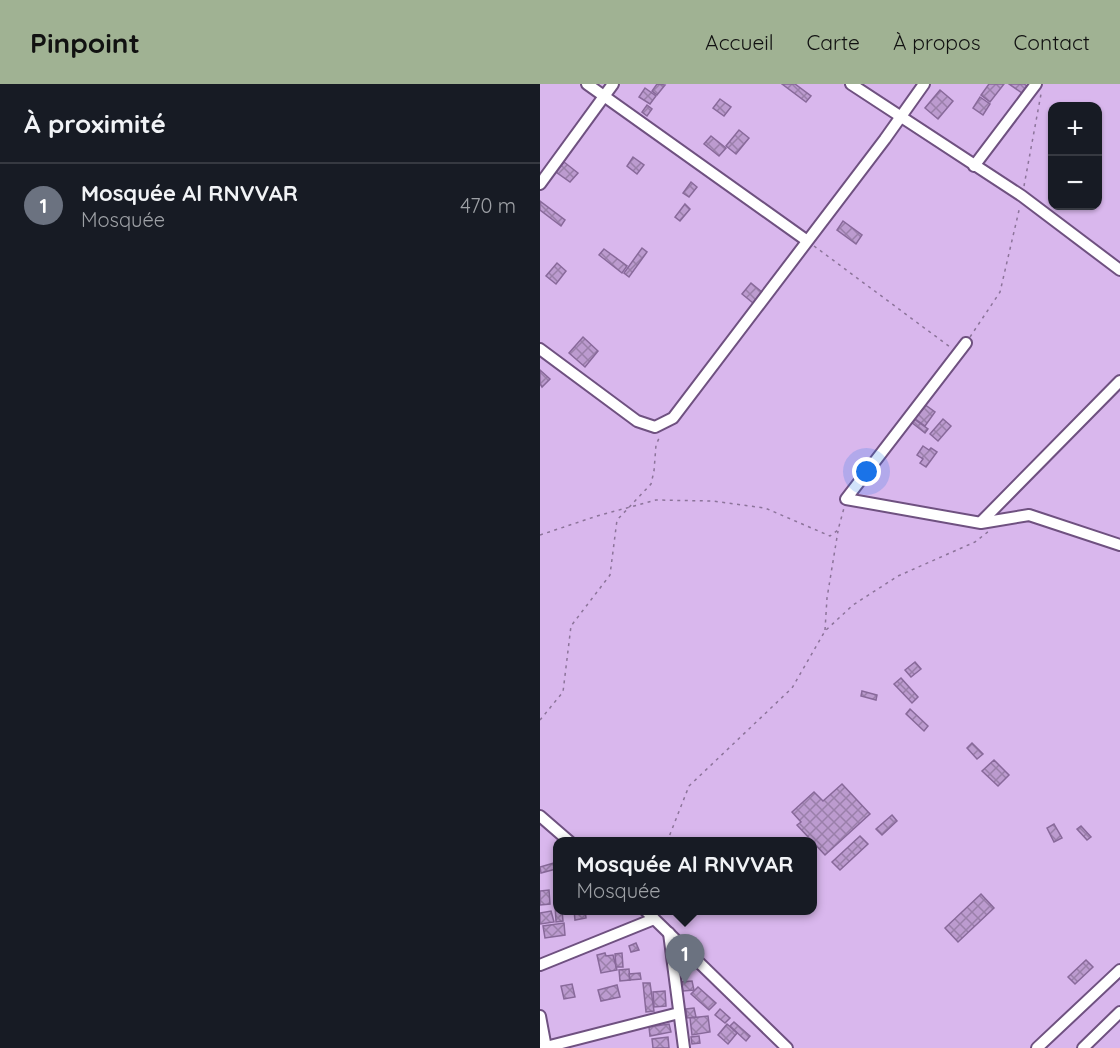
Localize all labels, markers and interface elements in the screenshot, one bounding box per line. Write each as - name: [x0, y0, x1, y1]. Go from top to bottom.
- text: Pinpoint: [30, 25, 140, 60]
- text: Accueil: [705, 29, 774, 55]
- text: Carte: [807, 29, 860, 55]
- text: À propos: [893, 29, 981, 55]
- text: Contact: [1014, 29, 1090, 55]
- map controls: [1048, 102, 1102, 210]
- button: +: [1048, 102, 1102, 156]
- text: À proximité: [24, 107, 166, 140]
- button: −: [1048, 156, 1102, 210]
- text: Mosquée Al RNVVAR: [81, 179, 298, 207]
- text: 1: [40, 193, 47, 218]
- text: 470 m: [460, 193, 516, 218]
- text: Mosquée: [81, 207, 165, 232]
- your location: [852, 457, 881, 486]
- popup: [553, 837, 817, 915]
- text: Mosquée Al RNVVAR: [577, 850, 793, 878]
- text: Mosquée: [577, 878, 661, 903]
- pin: 1: [666, 934, 704, 984]

